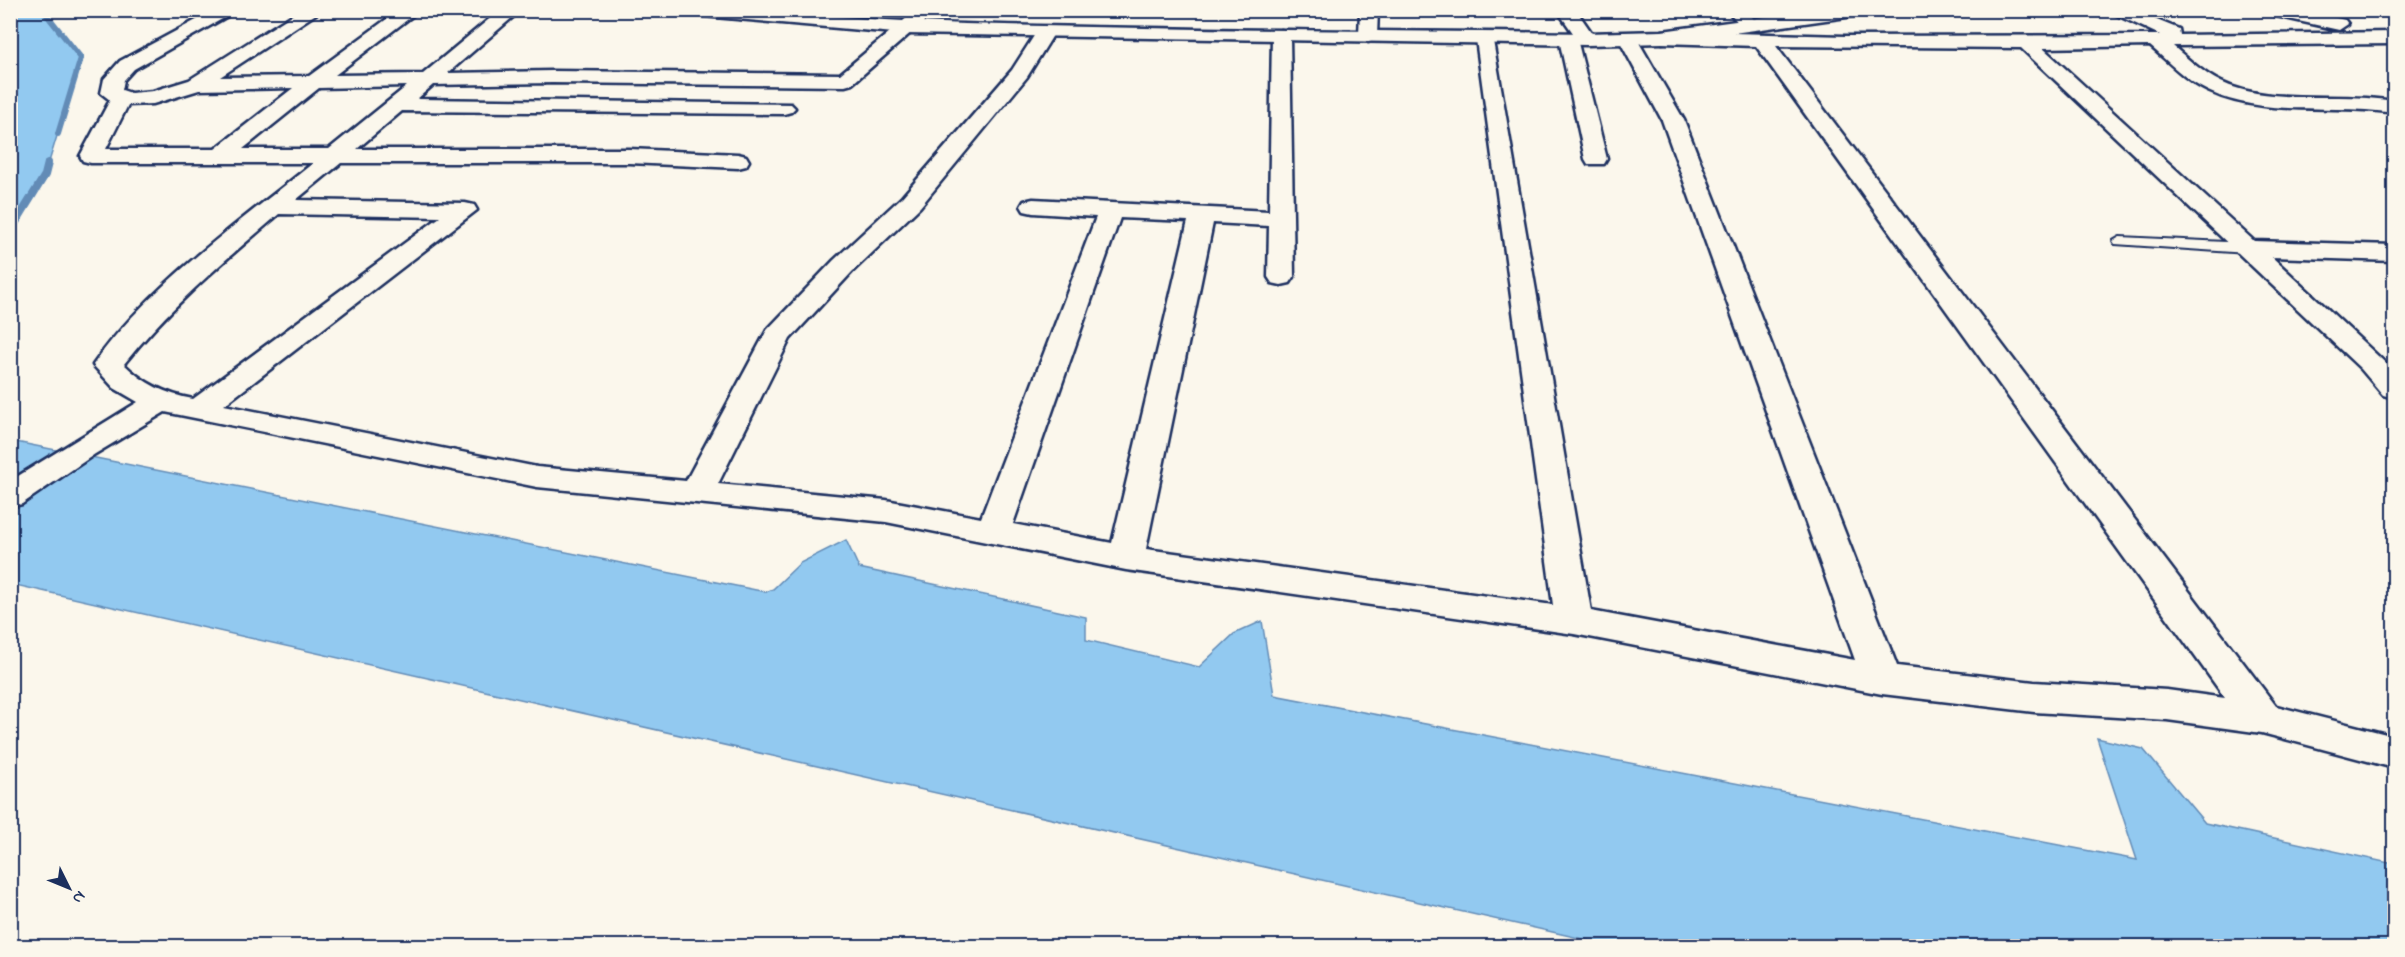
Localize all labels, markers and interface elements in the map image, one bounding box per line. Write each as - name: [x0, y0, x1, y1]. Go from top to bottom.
- north arrow: [39, 858, 99, 918]
- text: N: [66, 885, 91, 909]

